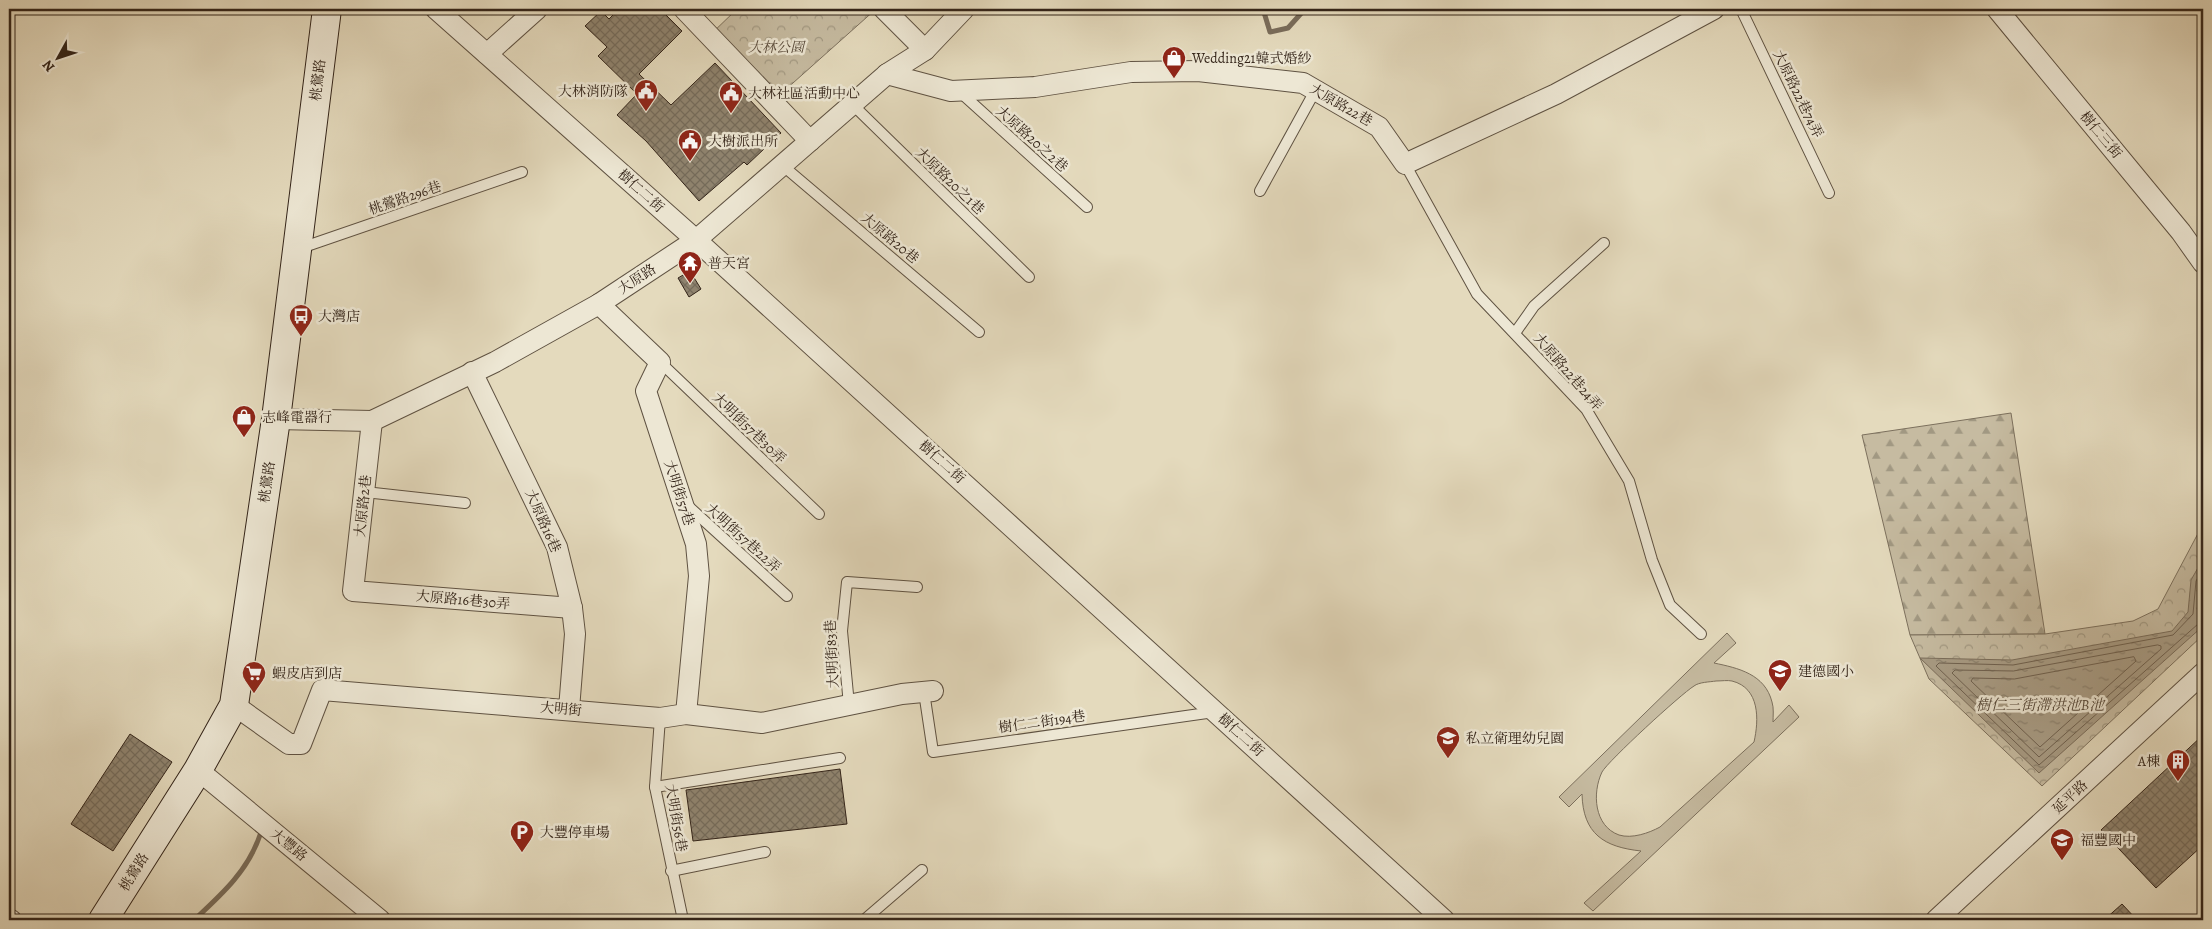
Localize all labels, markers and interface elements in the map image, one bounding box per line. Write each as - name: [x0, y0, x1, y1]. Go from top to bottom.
- north arrow: [32, 32, 82, 82]
- park label: 大林公園: [748, 38, 806, 57]
- shop icon: Wedding21韓式婚紗: [1161, 45, 1187, 79]
- street label: 大原路22巷74弄: [1769, 47, 1827, 141]
- place label: Wedding21韓式婚紗: [1191, 49, 1311, 68]
- text: N: [38, 56, 59, 76]
- street label: 桃鶯路: [306, 58, 330, 102]
- public building icon: 大林消防隊: [633, 78, 659, 112]
- street label: 大原路22巷: [1306, 79, 1376, 131]
- public building icon: 大林社區活動中心: [718, 80, 744, 114]
- place label: 大林消防隊: [558, 82, 628, 101]
- place label: 大林社區活動中心: [748, 84, 860, 103]
- street label: 大原路20之2巷: [992, 102, 1072, 176]
- street label: 樹仁三街: [2076, 107, 2126, 163]
- public building icon: 大樹派出所: [677, 128, 703, 162]
- place label: 大樹派出所: [708, 132, 778, 151]
- street label: 大原路20之1巷: [911, 143, 989, 219]
- street label: 樹仁二街: [614, 165, 668, 217]
- street label: 桃鶯路296巷: [366, 177, 444, 219]
- street label: 大原路20巷: [857, 208, 923, 268]
- temple icon: 普天宮: [677, 250, 703, 284]
- place label: 普天宮: [708, 254, 750, 273]
- street label: 大原路: [614, 260, 660, 298]
- bus stop icon: 大灣店: [288, 303, 314, 337]
- place label: 大灣店: [318, 307, 360, 326]
- street label: 大原路22巷24弄: [1529, 329, 1607, 415]
- street label: 大明街57巷30弄: [708, 388, 790, 468]
- shop icon: 志峰電器行: [231, 404, 257, 438]
- place label: 志峰電器行: [262, 408, 332, 427]
- street label: 樹仁二街: [915, 436, 969, 488]
- street label: 大明街57巷: [659, 458, 699, 528]
- street label: 桃鶯路: [255, 460, 279, 504]
- street label: 大原路2巷: [350, 474, 376, 538]
- street label: 大原路16巷: [521, 486, 565, 556]
- street label: 大明街57巷22弄: [701, 499, 785, 577]
- street label: 大原路16巷30弄: [415, 586, 511, 614]
- street label: 大明街83巷: [821, 619, 843, 689]
- school or university icon: 建德國小: [1767, 658, 1793, 692]
- supermarket icon: 蝦皮店到店: [241, 660, 267, 694]
- place label: 建德國小: [1798, 662, 1854, 681]
- place label: 蝦皮店到店: [272, 664, 342, 683]
- water label: 樹仁三街滯洪池B池: [1976, 695, 2106, 715]
- street label: 大明街: [539, 698, 583, 720]
- street label: 樹仁二街194巷: [997, 707, 1087, 737]
- street label: 樹仁二街: [1214, 709, 1268, 761]
- school or university icon: 私立衛理幼兒園: [1435, 725, 1461, 759]
- place label: 私立衛理幼兒園: [1466, 729, 1564, 748]
- building icon: A棟: [2165, 748, 2191, 782]
- place label: A棟: [2137, 752, 2160, 771]
- street label: 延平路: [2048, 776, 2092, 818]
- street label: 大明街56巷: [661, 783, 691, 853]
- parking icon: 大豐停車場: [509, 819, 535, 853]
- place label: 大豐停車場: [540, 823, 610, 842]
- street label: 大豐路: [267, 824, 311, 866]
- school or university icon: 福豐國中: [2049, 827, 2075, 861]
- place label: 福豐國中: [2080, 831, 2136, 850]
- street label: 桃鶯路: [115, 849, 153, 895]

